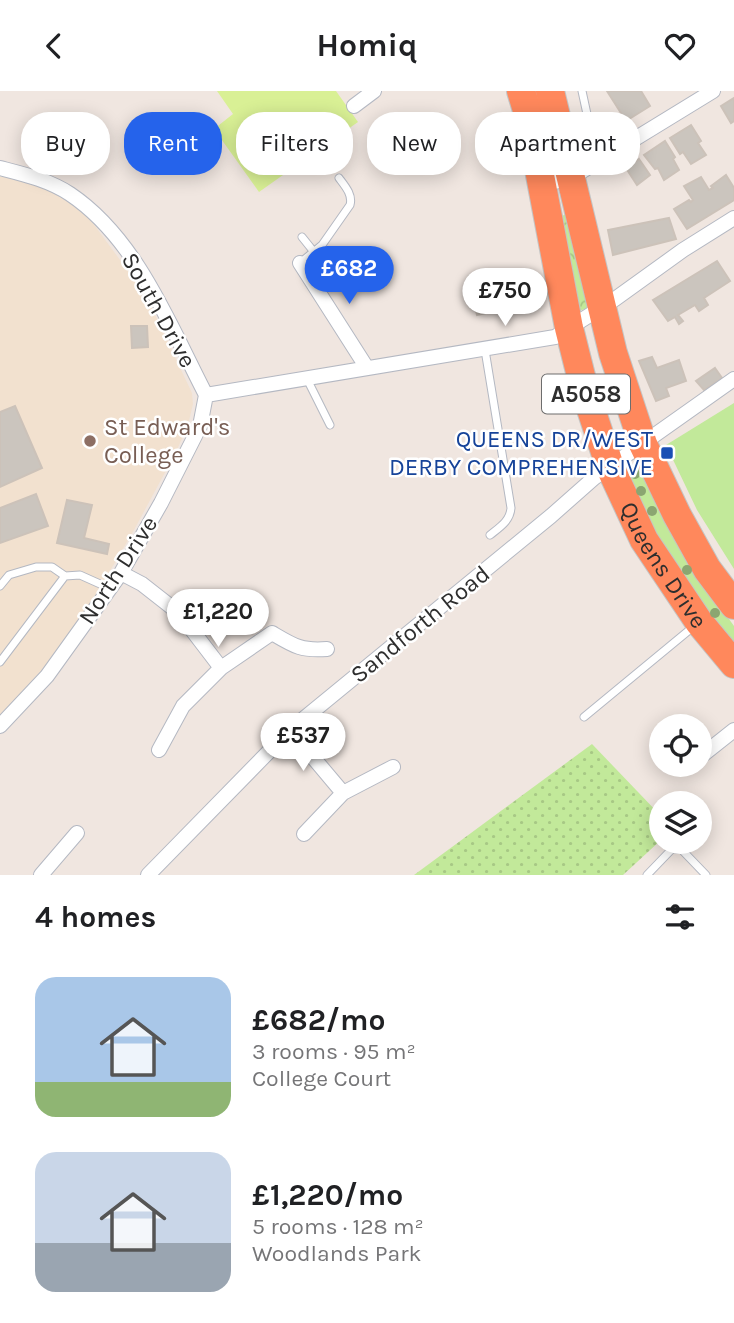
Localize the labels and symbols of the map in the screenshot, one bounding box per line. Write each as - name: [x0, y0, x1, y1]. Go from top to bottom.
- street label: South Drive: [116, 247, 202, 373]
- pin: £682: [308, 247, 390, 306]
- pin: £750: [464, 268, 546, 328]
- road number: A5058: [542, 375, 630, 413]
- place label: St Edward's College: [104, 413, 230, 469]
- place label: QUEENS DR/WEST DERBY COMPREHENSIVE: [389, 425, 653, 481]
- marker: St Edward's College: [82, 433, 98, 449]
- marker: QUEENS DR/WEST DERBY COMPREHENSIVE: [659, 445, 675, 461]
- street label: Queens Drive: [614, 497, 713, 634]
- street label: North Drive: [73, 511, 163, 629]
- street label: Sandforth Road: [345, 559, 495, 689]
- pin: £1,220: [161, 589, 275, 649]
- pin: £537: [262, 713, 344, 773]

